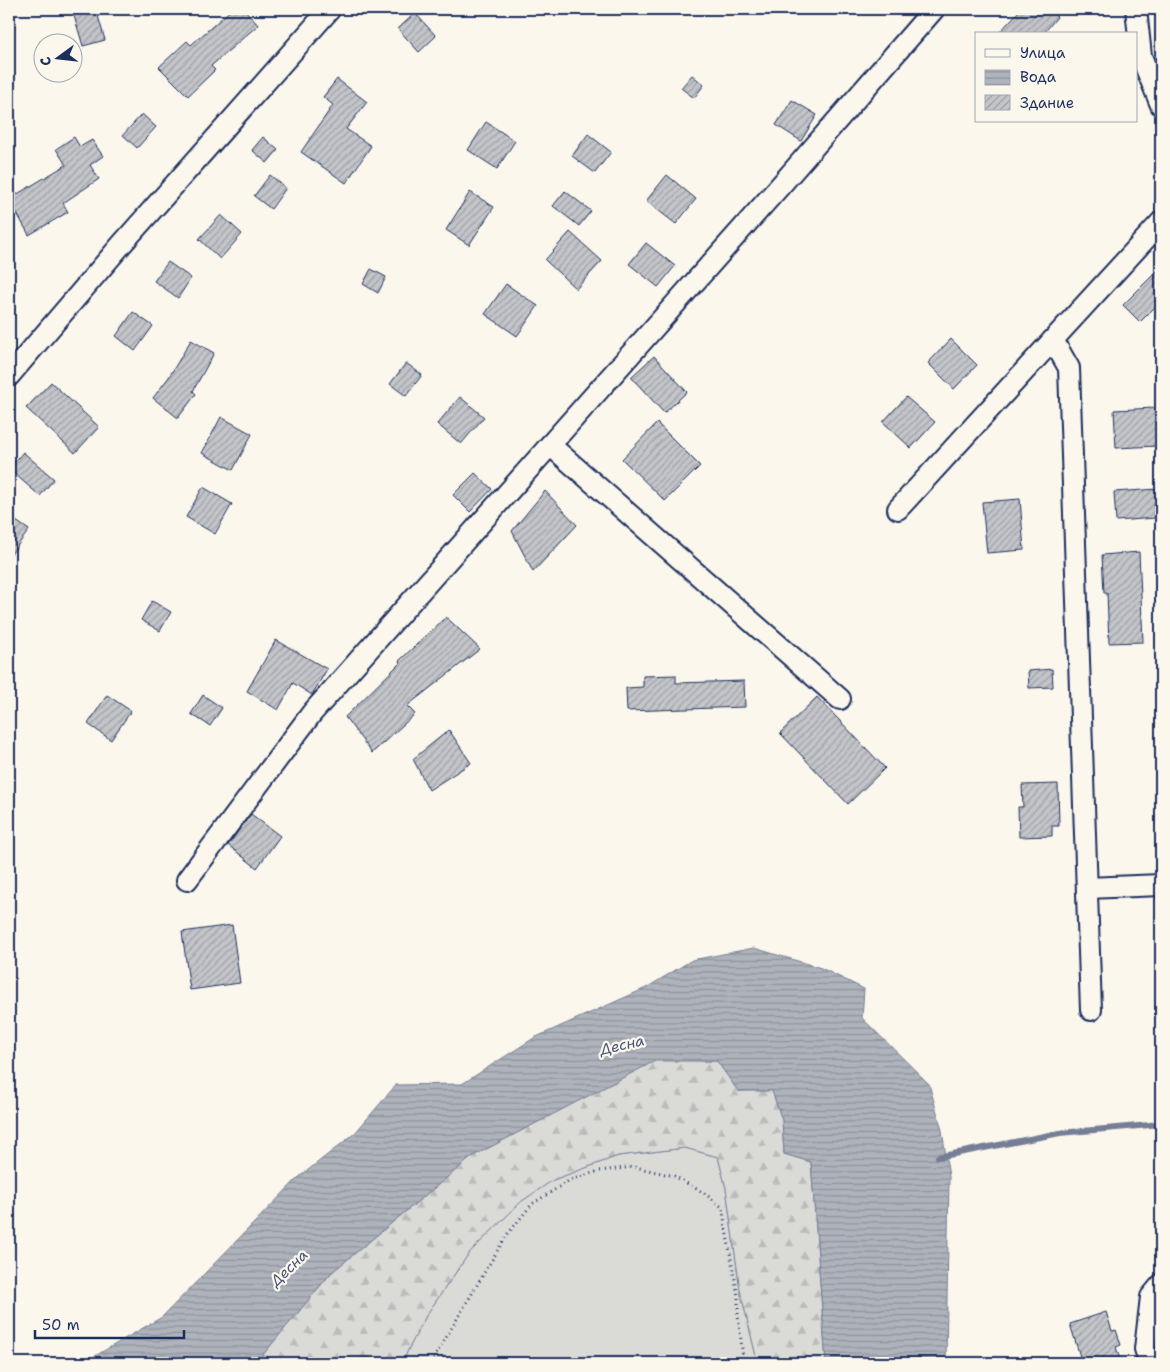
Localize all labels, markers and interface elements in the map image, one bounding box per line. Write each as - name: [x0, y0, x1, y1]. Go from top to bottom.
- north arrow: [32, 32, 82, 82]
- legend: [975, 32, 1138, 122]
- text: Улица: [1020, 43, 1066, 63]
- text: С: [36, 55, 55, 68]
- text: Вода: [1020, 67, 1057, 87]
- text: Здание: [1020, 93, 1074, 113]
- water label: Десна: [597, 1030, 646, 1060]
- water label: Десна: [265, 1245, 312, 1292]
- scale bar: [35, 1307, 184, 1339]
- text: 50 m: [42, 1315, 80, 1335]

